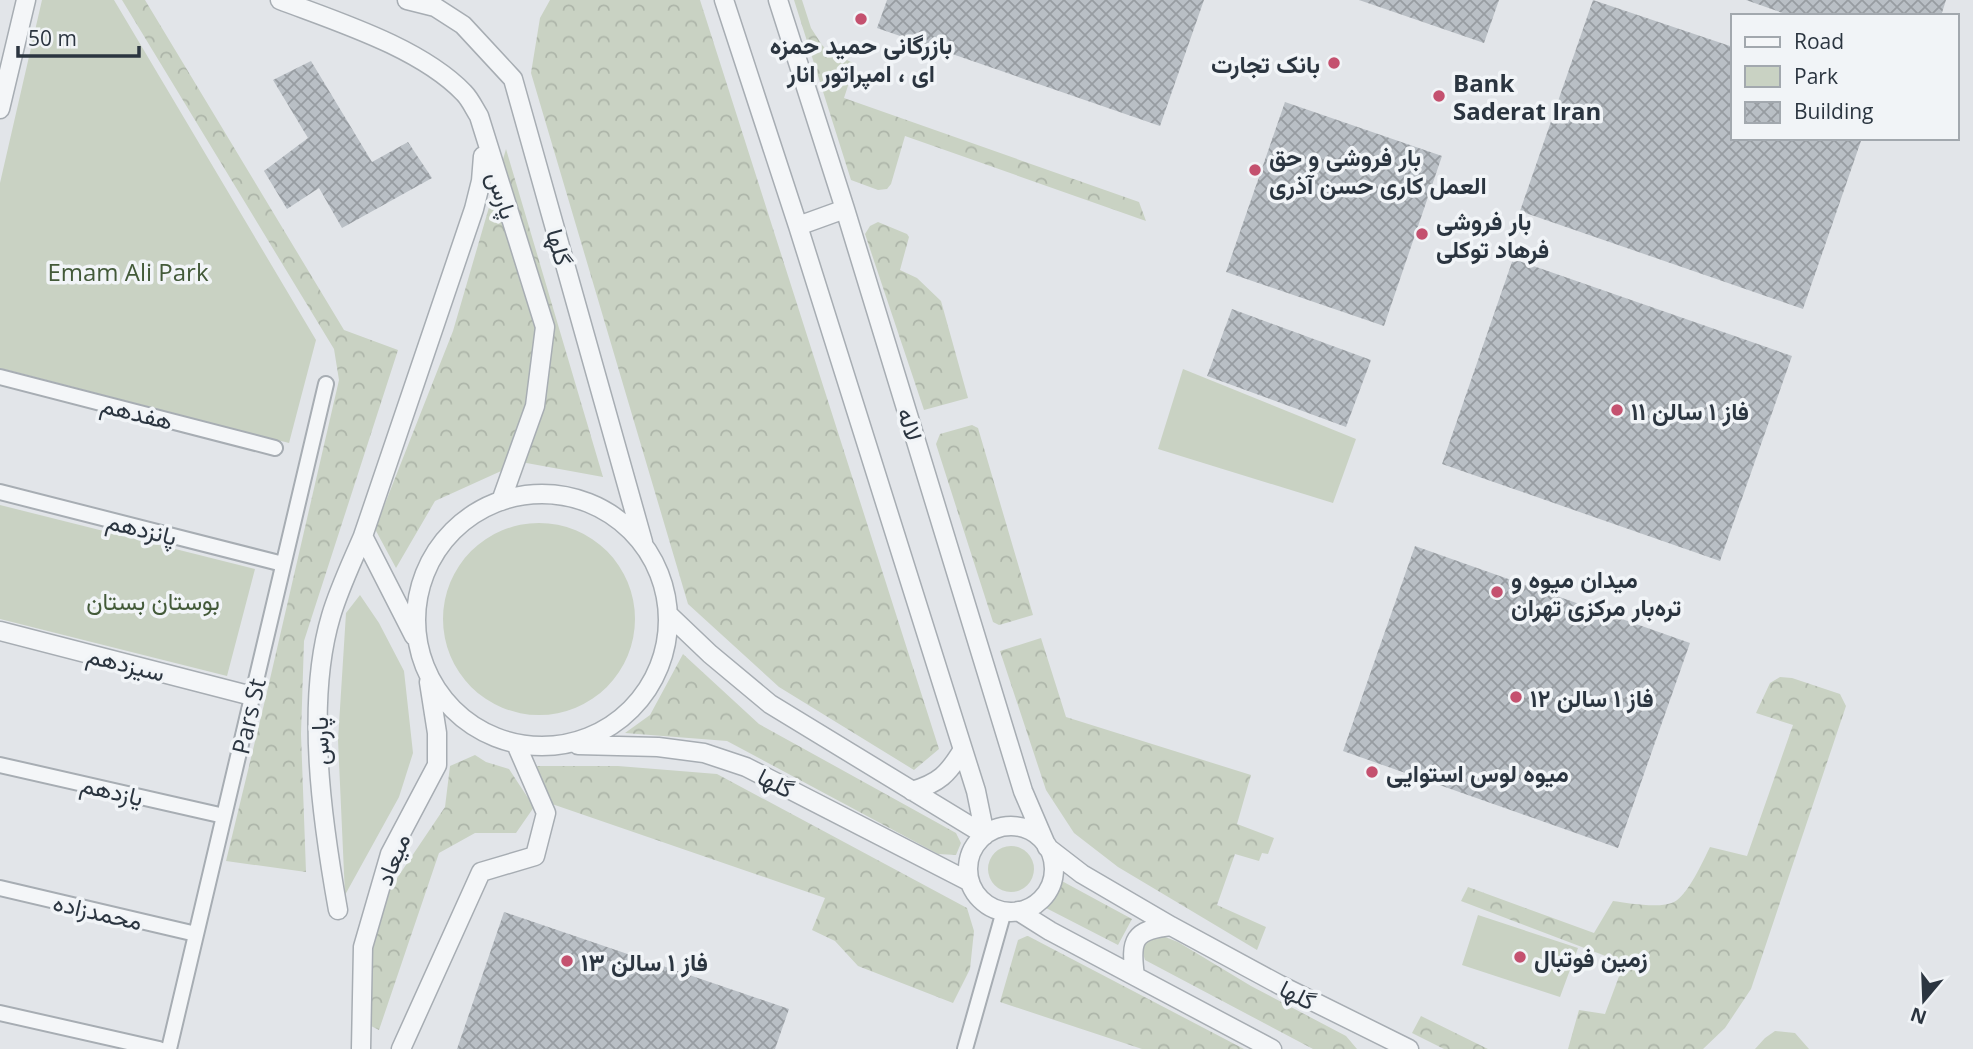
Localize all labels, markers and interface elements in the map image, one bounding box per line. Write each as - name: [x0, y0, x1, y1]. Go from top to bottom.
- marker: بازرگانی حمید حمزه ای ، امپراتور انار: [853, 11, 869, 27]
- scale bar: [18, 14, 138, 58]
- legend: [1731, 14, 1959, 140]
- text: 50 m: [28, 24, 77, 52]
- text: Road: [1794, 27, 1844, 55]
- place label: بازرگانی حمید حمزه ای ، امپراتور انار: [770, 28, 952, 90]
- place label: بانک تجارت: [1211, 47, 1320, 80]
- marker: بانک تجارت: [1326, 55, 1342, 71]
- text: Park: [1794, 62, 1838, 90]
- place label: Bank Saderat Iran: [1453, 66, 1601, 127]
- marker: Bank Saderat Iran: [1431, 88, 1447, 104]
- text: Building: [1794, 97, 1873, 125]
- place label: بار فروشی و حق العمل کاری حسن آذری: [1269, 140, 1487, 201]
- marker: بار فروشی و حق العمل کاری حسن آذری: [1247, 162, 1263, 178]
- street label: پارس: [479, 167, 526, 223]
- place label: بار فروشی فرهاد توکلی: [1436, 204, 1549, 265]
- street label: گلها: [539, 225, 581, 269]
- marker: بار فروشی فرهاد توکلی: [1414, 226, 1430, 242]
- park label: Emam Ali Park: [47, 255, 209, 288]
- street label: هفدهم: [97, 387, 177, 438]
- place label: فاز ۱ سالن ۱۱: [1631, 394, 1749, 427]
- marker: فاز ۱ سالن ۱۱: [1609, 402, 1625, 418]
- street label: لاله: [890, 403, 932, 445]
- street label: پانزدهم: [103, 503, 181, 554]
- place label: میدان میوه و تره‌بار مرکزی تهران: [1511, 562, 1681, 623]
- park label: بوستان بستان: [86, 584, 220, 617]
- marker: میدان میوه و تره‌بار مرکزی تهران: [1489, 584, 1505, 600]
- street label: سیزدهم: [83, 637, 168, 690]
- street label: Pars St: [223, 675, 273, 757]
- place label: فاز ۱ سالن ۱۲: [1530, 681, 1654, 714]
- marker: فاز ۱ سالن ۱۲: [1508, 689, 1524, 705]
- street label: پارس: [302, 716, 337, 766]
- place label: میوه لوس استوایی: [1386, 756, 1569, 789]
- street label: گلها: [752, 759, 800, 805]
- marker: میوه لوس استوایی: [1364, 764, 1380, 780]
- street label: یازدهم: [77, 767, 147, 814]
- street label: میعاد: [367, 828, 417, 890]
- street label: محمدزاده: [50, 885, 146, 937]
- place label: زمین فوتبال: [1534, 941, 1648, 974]
- place label: فاز ۱ سالن ۱۳: [581, 945, 708, 978]
- marker: زمین فوتبال: [1512, 949, 1528, 965]
- marker: فاز ۱ سالن ۱۳: [559, 953, 575, 969]
- north arrow: [1889, 965, 1959, 1035]
- street label: گلها: [1274, 971, 1322, 1017]
- text: N: [1907, 1001, 1930, 1031]

